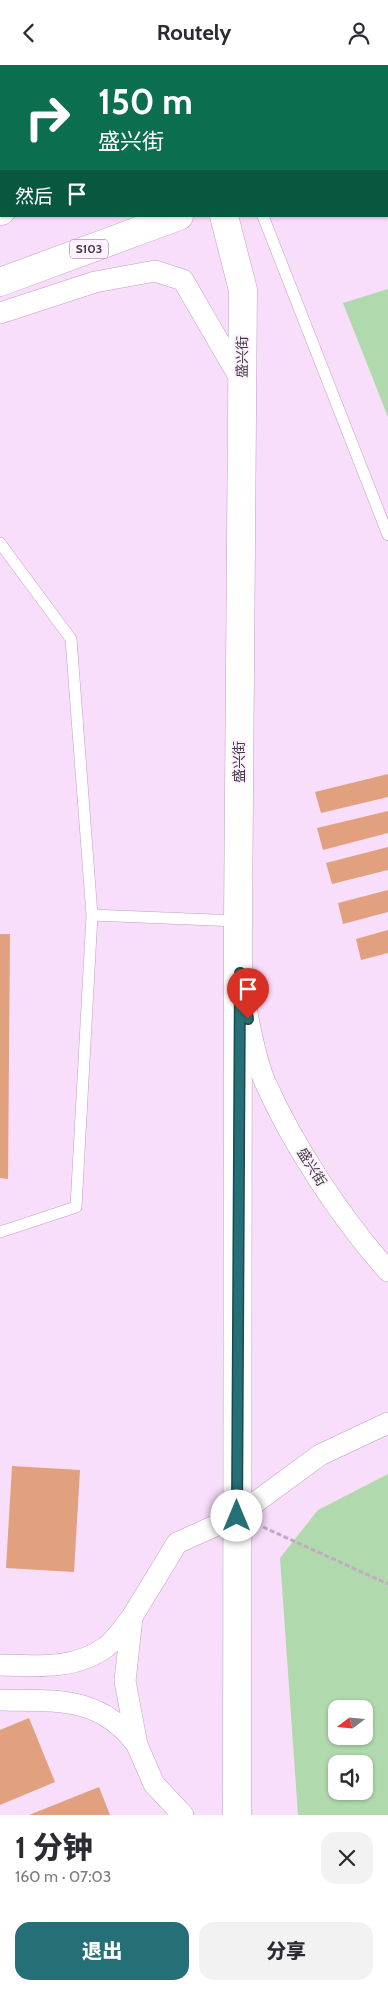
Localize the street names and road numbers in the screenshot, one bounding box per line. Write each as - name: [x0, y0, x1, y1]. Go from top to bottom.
- road number: S103: [70, 239, 108, 258]
- street label: 盛兴街: [233, 336, 251, 378]
- street label: 盛兴街: [230, 741, 248, 783]
- street label: 盛兴街: [293, 1144, 331, 1190]

